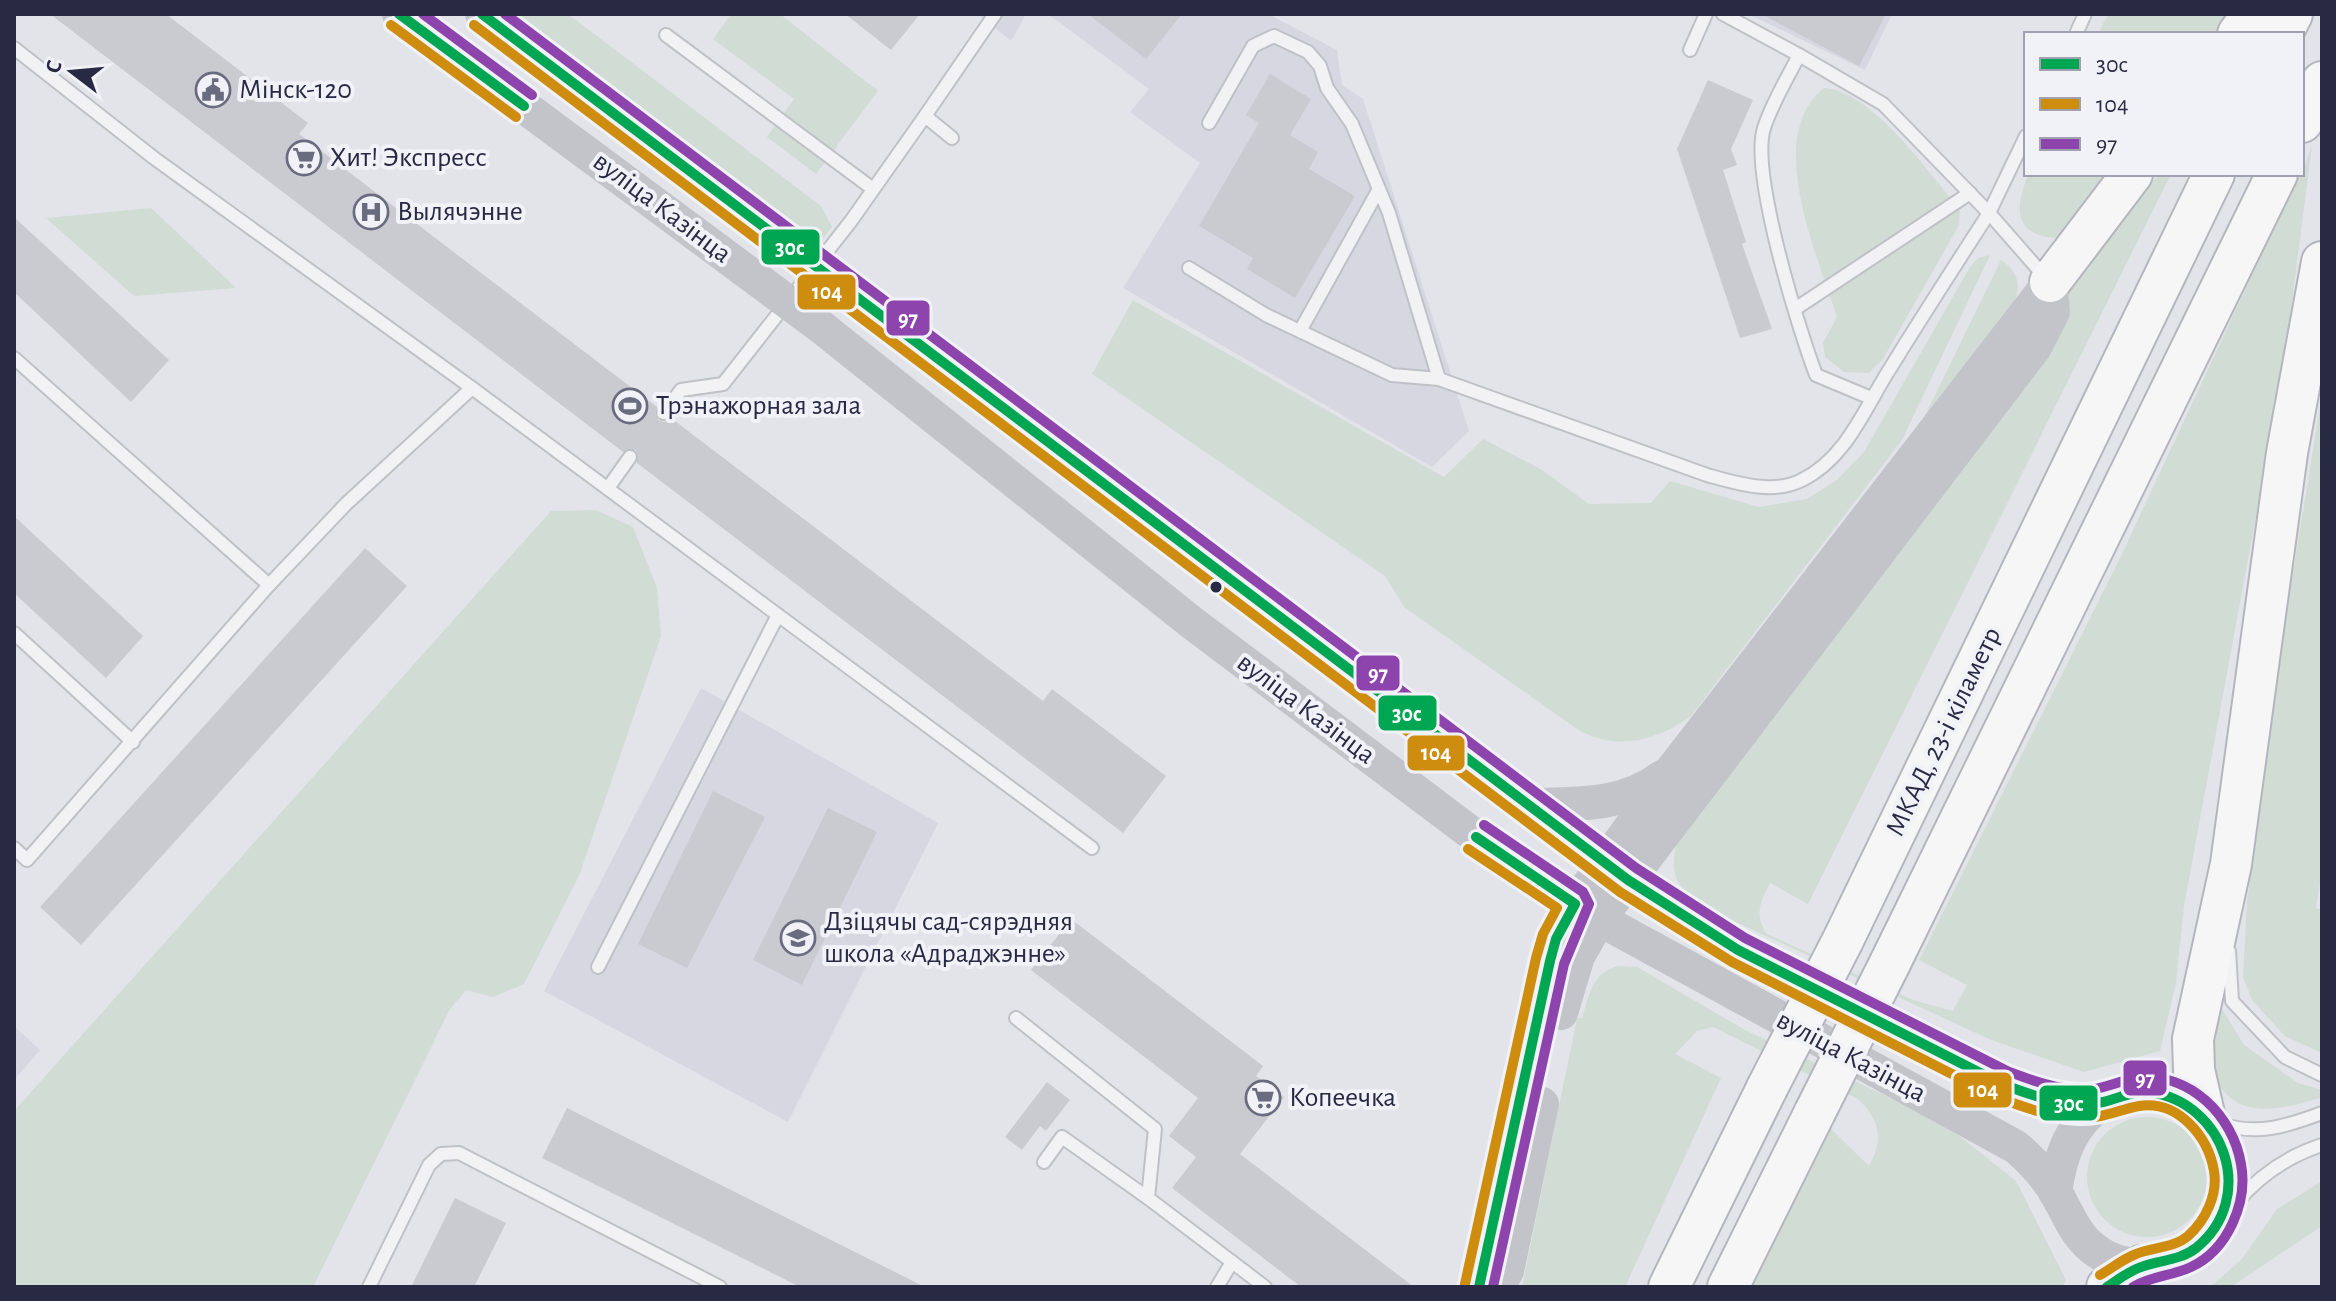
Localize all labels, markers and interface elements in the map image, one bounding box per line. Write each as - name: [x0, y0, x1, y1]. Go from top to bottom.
- north arrow: [32, 32, 112, 112]
- legend: [2024, 32, 2304, 176]
- text: 30с: [2096, 53, 2128, 77]
- text: С: [41, 58, 66, 76]
- public building icon: Мінск-120: [194, 71, 232, 109]
- place label: Мінск-120: [239, 76, 352, 104]
- text: 104: [2096, 93, 2128, 117]
- text: 97: [2096, 133, 2117, 157]
- supermarket icon: Хит! Экспресс: [285, 139, 323, 177]
- place label: Хит! Экспресс: [330, 144, 487, 172]
- street label: вуліца Казінца: [588, 147, 736, 269]
- hospital icon: Вылячэнне: [352, 193, 390, 231]
- place label: Вылячэнне: [397, 198, 523, 226]
- line badge: 30с: [760, 228, 821, 266]
- text: 30с: [775, 237, 805, 259]
- line badge: 104: [796, 273, 857, 311]
- text: 104: [812, 281, 842, 303]
- line badge: 97: [885, 299, 931, 337]
- text: 97: [898, 308, 918, 330]
- sports icon: Трэнажорная зала: [611, 387, 649, 425]
- place label: Трэнажорная зала: [656, 392, 861, 420]
- unlabelled marker: [1208, 579, 1224, 595]
- street label: МКАД, 23-і кіламетр: [1881, 623, 2007, 841]
- street label: вуліца Казінца: [1232, 648, 1380, 770]
- line badge: 97: [1355, 654, 1401, 692]
- text: 97: [1368, 663, 1388, 685]
- line badge: 30с: [1377, 694, 1438, 732]
- text: 30с: [1392, 703, 1422, 725]
- line badge: 104: [1406, 734, 1466, 772]
- text: 104: [1421, 742, 1451, 764]
- place label: Дзіцячы сад-сярэдняя школа «Адраджэнне»: [824, 908, 1073, 968]
- school or university icon: Дзіцячы сад-сярэдняя школа «Адраджэнне»: [779, 919, 817, 957]
- street label: вуліца Казінца: [1772, 1006, 1931, 1108]
- line badge: 97: [2122, 1059, 2168, 1097]
- text: 97: [2135, 1068, 2155, 1090]
- line badge: 104: [1952, 1071, 2013, 1109]
- supermarket icon: Копеечка: [1244, 1079, 1282, 1117]
- text: 104: [1968, 1079, 1998, 1101]
- place label: Копеечка: [1289, 1084, 1396, 1112]
- line badge: 30с: [2038, 1084, 2099, 1122]
- text: 30с: [2054, 1093, 2084, 1115]

